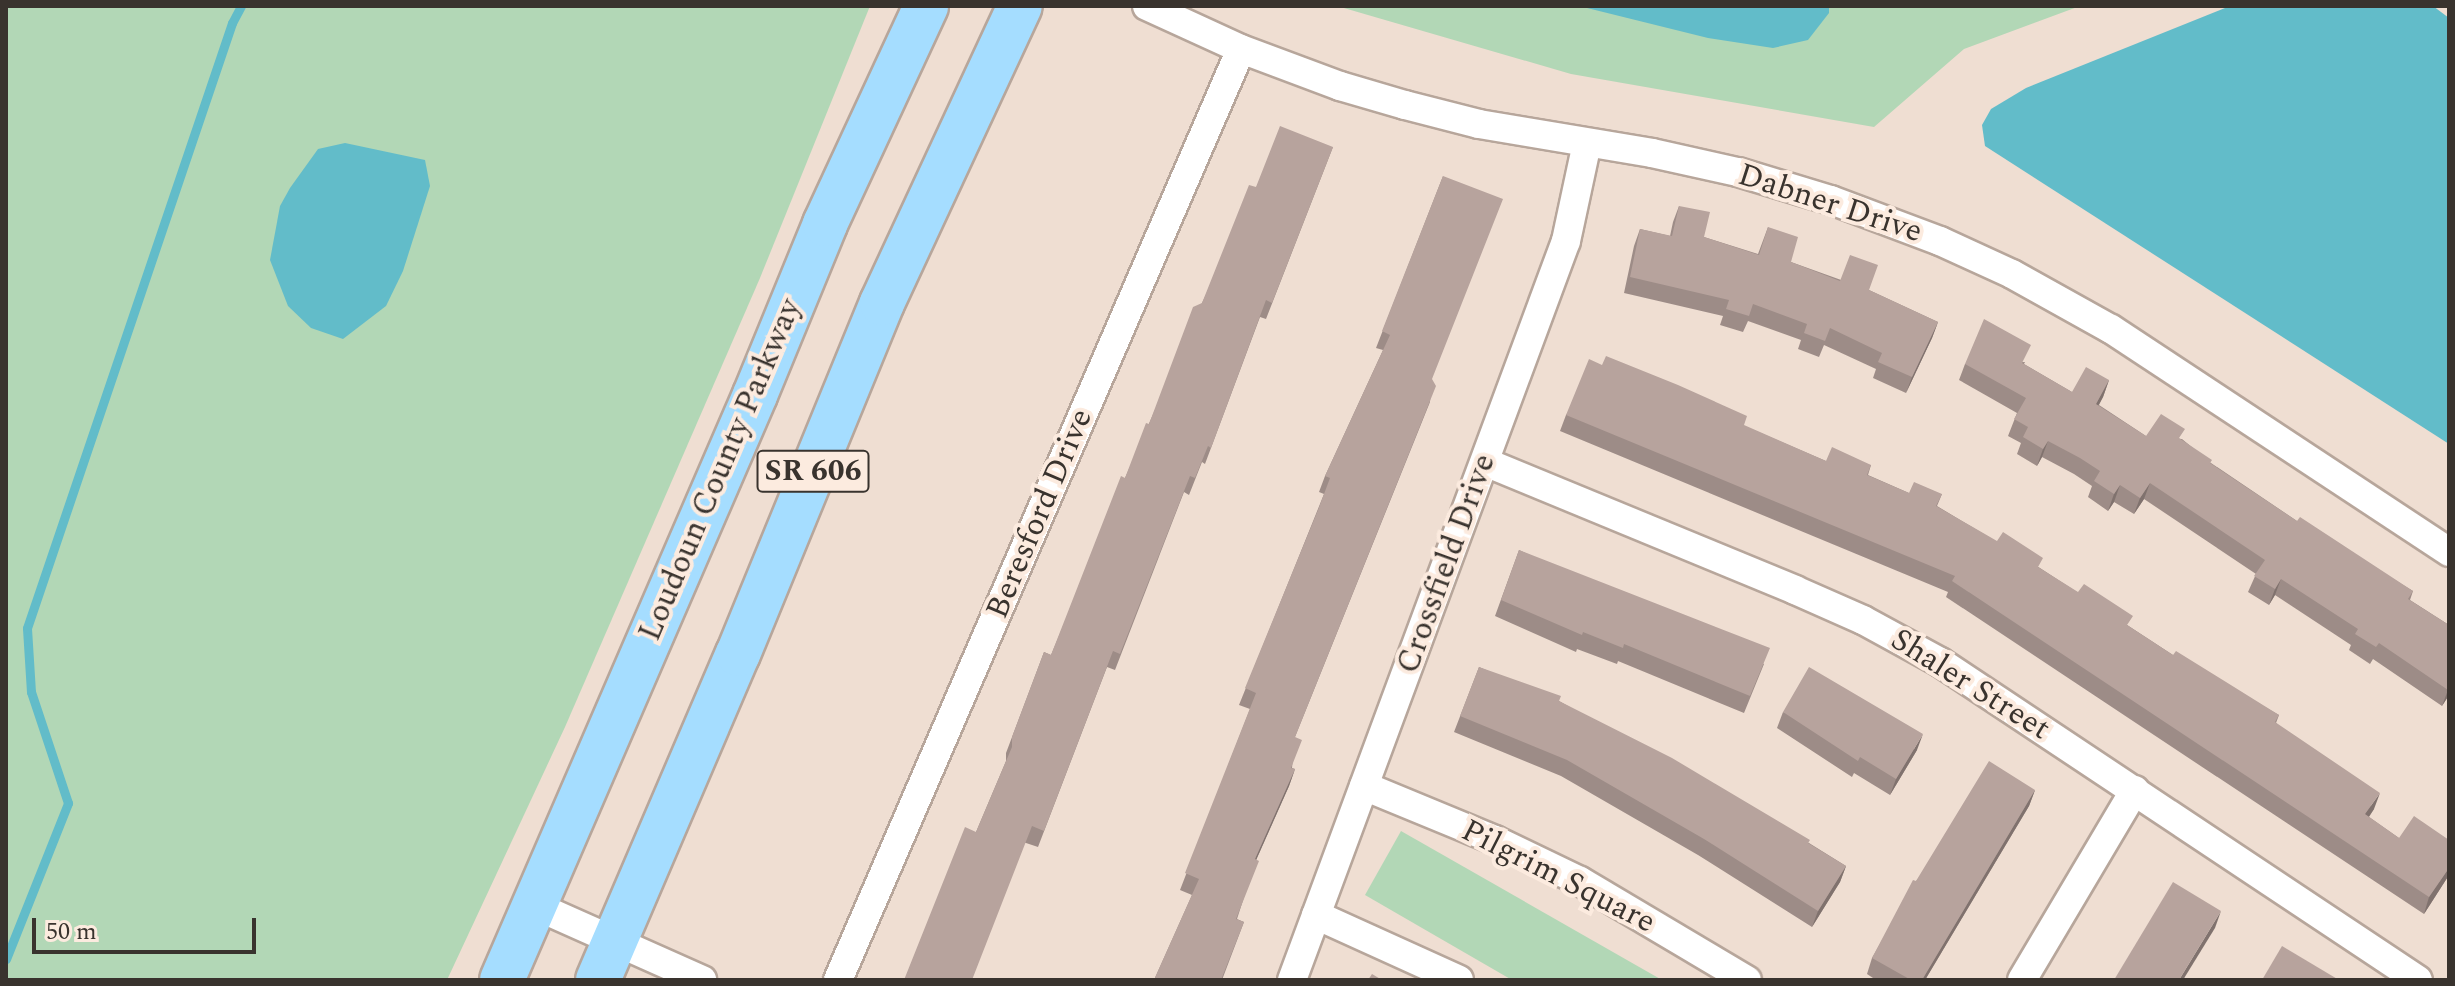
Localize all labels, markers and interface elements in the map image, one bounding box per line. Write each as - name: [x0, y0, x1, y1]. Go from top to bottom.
- street label: Dabner Drive: [1733, 156, 1927, 252]
- street label: Loudoun County Parkway: [631, 293, 811, 647]
- street label: Beresford Drive: [979, 403, 1101, 625]
- road number: SR 606: [755, 445, 871, 497]
- street label: Crossfield Drive: [1390, 449, 1504, 679]
- street label: Shaler Street: [1883, 621, 2057, 749]
- street label: Pilgrim Square: [1455, 812, 1661, 942]
- scale bar: [36, 902, 260, 952]
- text: 50 m: [46, 914, 97, 950]

